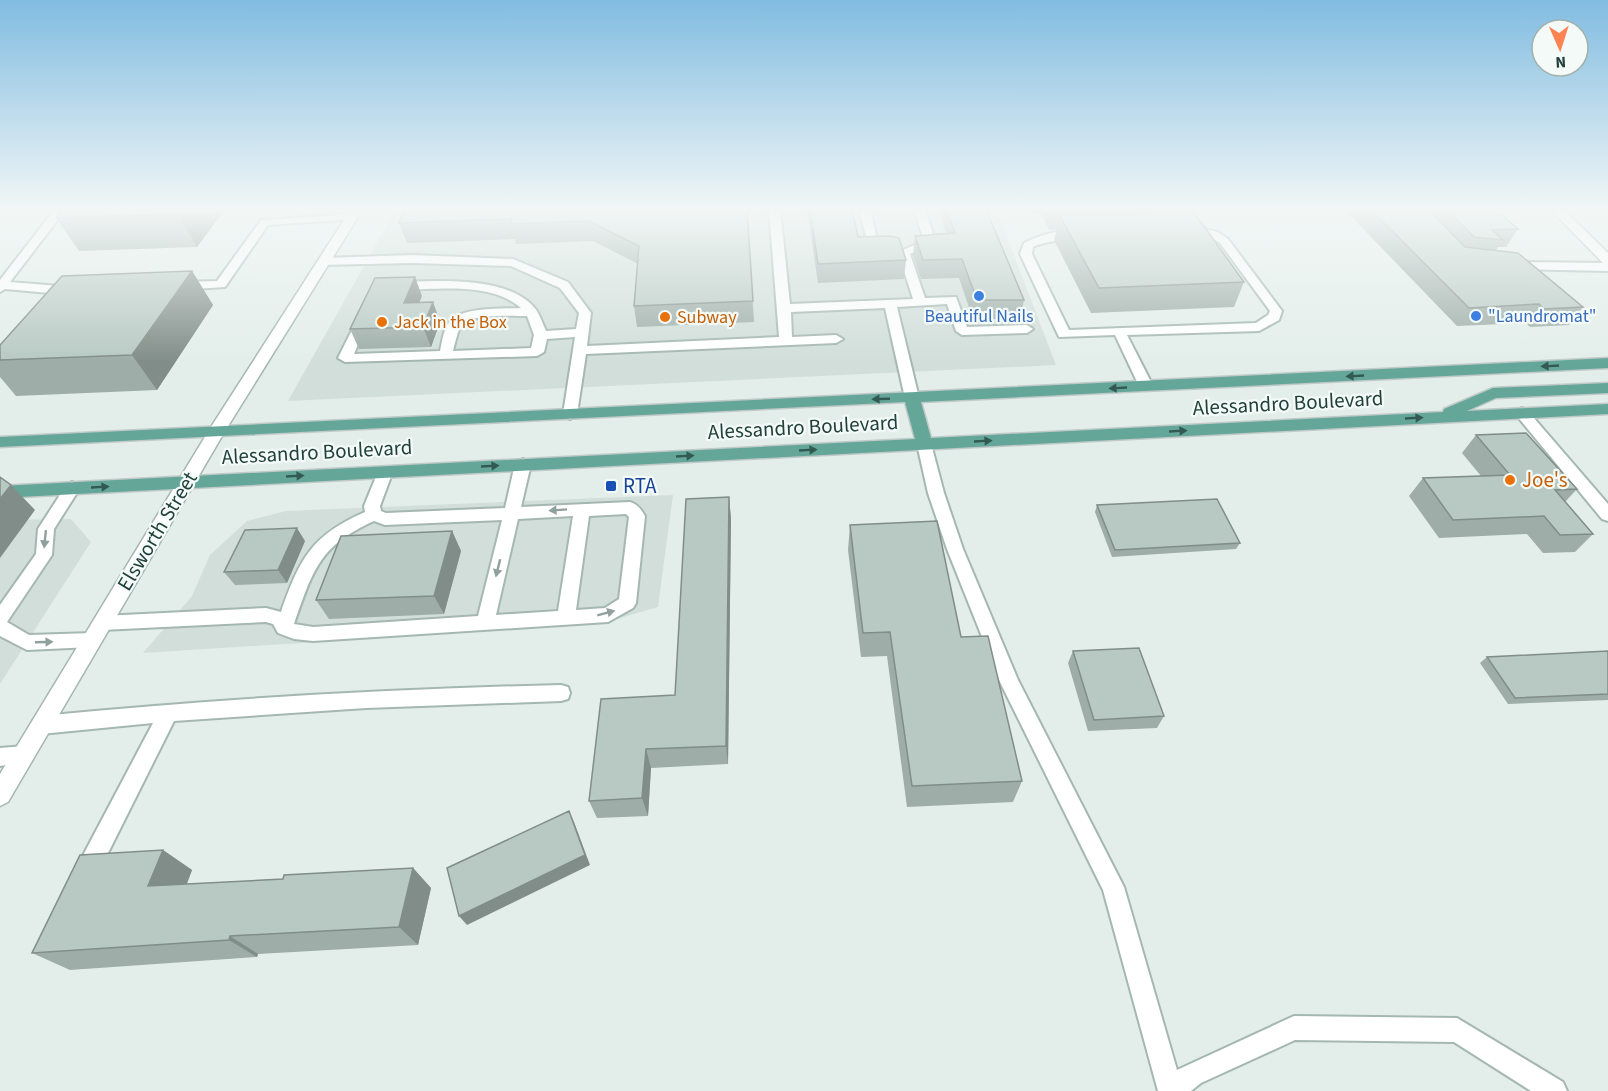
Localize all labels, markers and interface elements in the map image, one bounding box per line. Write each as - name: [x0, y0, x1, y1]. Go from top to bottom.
- north arrow: [1530, 18, 1590, 78]
- text: N: [1555, 51, 1567, 73]
- marker: Beautiful Nails: [972, 289, 986, 303]
- place label: Beautiful Nails: [924, 304, 1034, 329]
- place label: "Laundromat": [1488, 304, 1596, 329]
- place label: Subway: [677, 305, 737, 330]
- marker: "Laundromat": [1469, 309, 1483, 323]
- place label: Jack in the Box: [394, 310, 507, 335]
- marker: Subway: [658, 310, 672, 324]
- marker: Jack in the Box: [375, 315, 389, 329]
- one-way arrow: [1540, 361, 1559, 371]
- one-way arrow: [1345, 371, 1364, 380]
- one-way arrow: [1109, 383, 1128, 392]
- street label: Alessandro Boulevard: [1192, 383, 1384, 423]
- one-way arrow: [872, 395, 891, 404]
- street label: Alessandro Boulevard: [707, 407, 899, 447]
- one-way arrow: [1405, 414, 1424, 423]
- one-way arrow: [1168, 426, 1187, 435]
- street label: Alessandro Boulevard: [221, 432, 413, 472]
- one-way arrow: [973, 436, 992, 446]
- one-way arrow: [799, 445, 818, 454]
- one-way arrow: [675, 451, 694, 460]
- one-way arrow: [480, 461, 499, 470]
- place label: Joe's: [1522, 465, 1568, 495]
- street label: Elsworth Street: [110, 466, 204, 596]
- one-way arrow: [286, 471, 305, 480]
- place label: RTA: [623, 471, 657, 501]
- marker: Joe's: [1503, 473, 1517, 487]
- marker: RTA: [604, 479, 618, 493]
- one-way arrow: [91, 482, 110, 492]
- one-way arrow: [549, 506, 568, 515]
- one-way arrow: [41, 530, 50, 549]
- one-way arrow: [493, 559, 503, 577]
- one-way arrow: [597, 608, 615, 617]
- one-way arrow: [34, 638, 53, 647]

